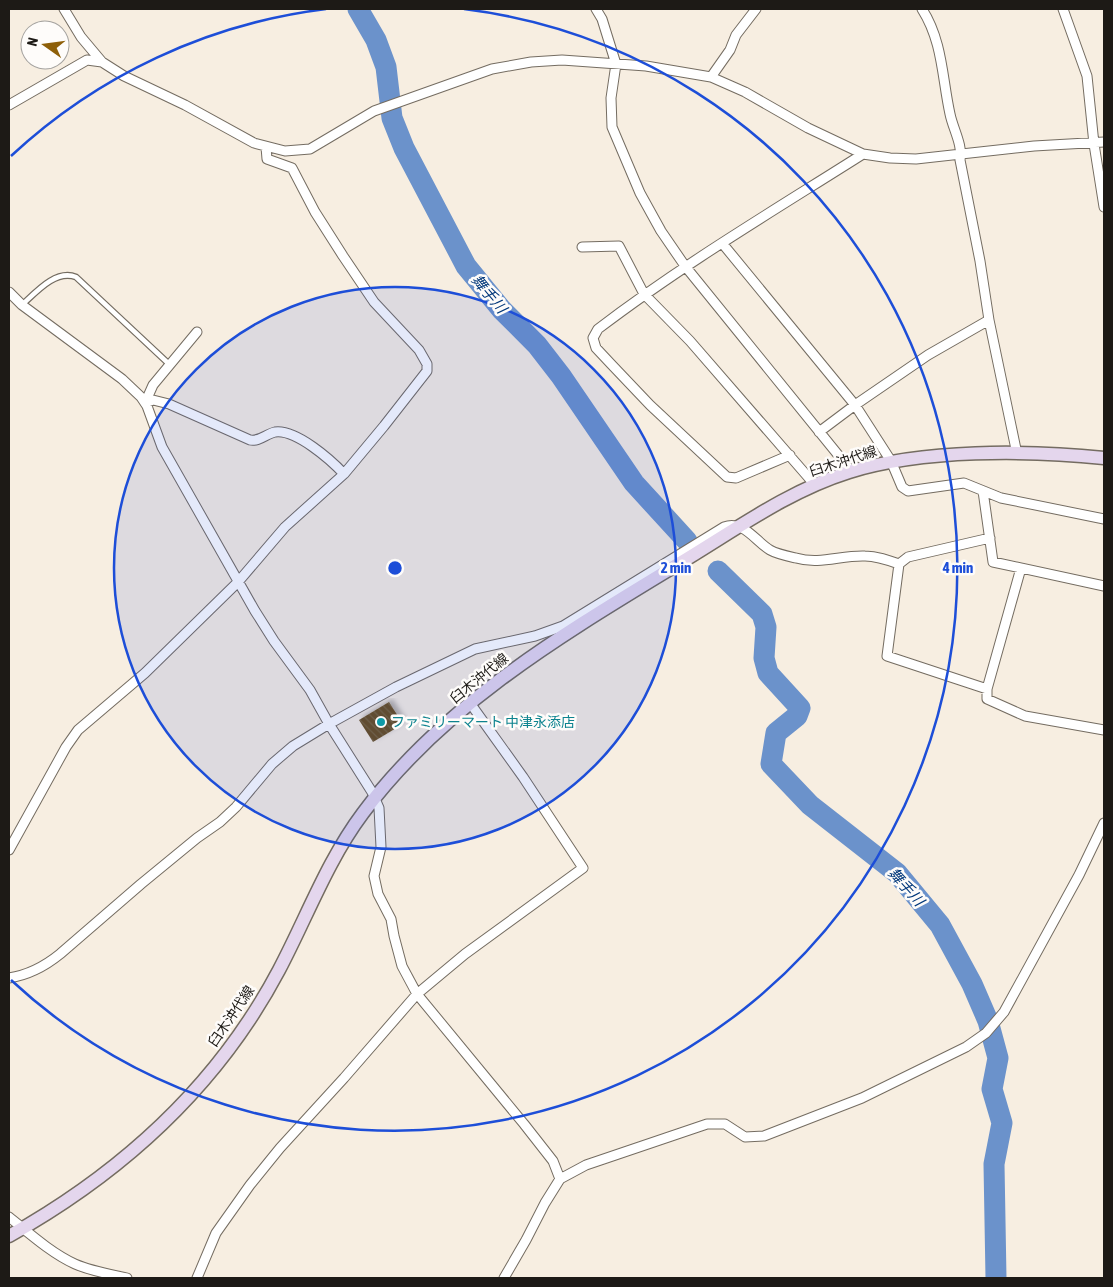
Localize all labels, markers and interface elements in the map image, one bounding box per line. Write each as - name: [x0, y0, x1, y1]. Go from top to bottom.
- north arrow: [20, 20, 70, 70]
- text: N: [24, 36, 41, 48]
- water label: 舞手川: [468, 271, 512, 318]
- street label: 臼木沖代線: [807, 443, 879, 479]
- centre of rings: [386, 559, 404, 577]
- text: 2 min: [661, 559, 691, 576]
- text: 4 min: [942, 559, 973, 576]
- street label: 臼木沖代線: [447, 650, 511, 706]
- place label: ファミリーマート 中津永添店: [391, 714, 575, 730]
- marker: ファミリーマート 中津永添店: [375, 716, 387, 728]
- water label: 舞手川: [885, 864, 929, 911]
- street label: 臼木沖代線: [205, 983, 257, 1049]

